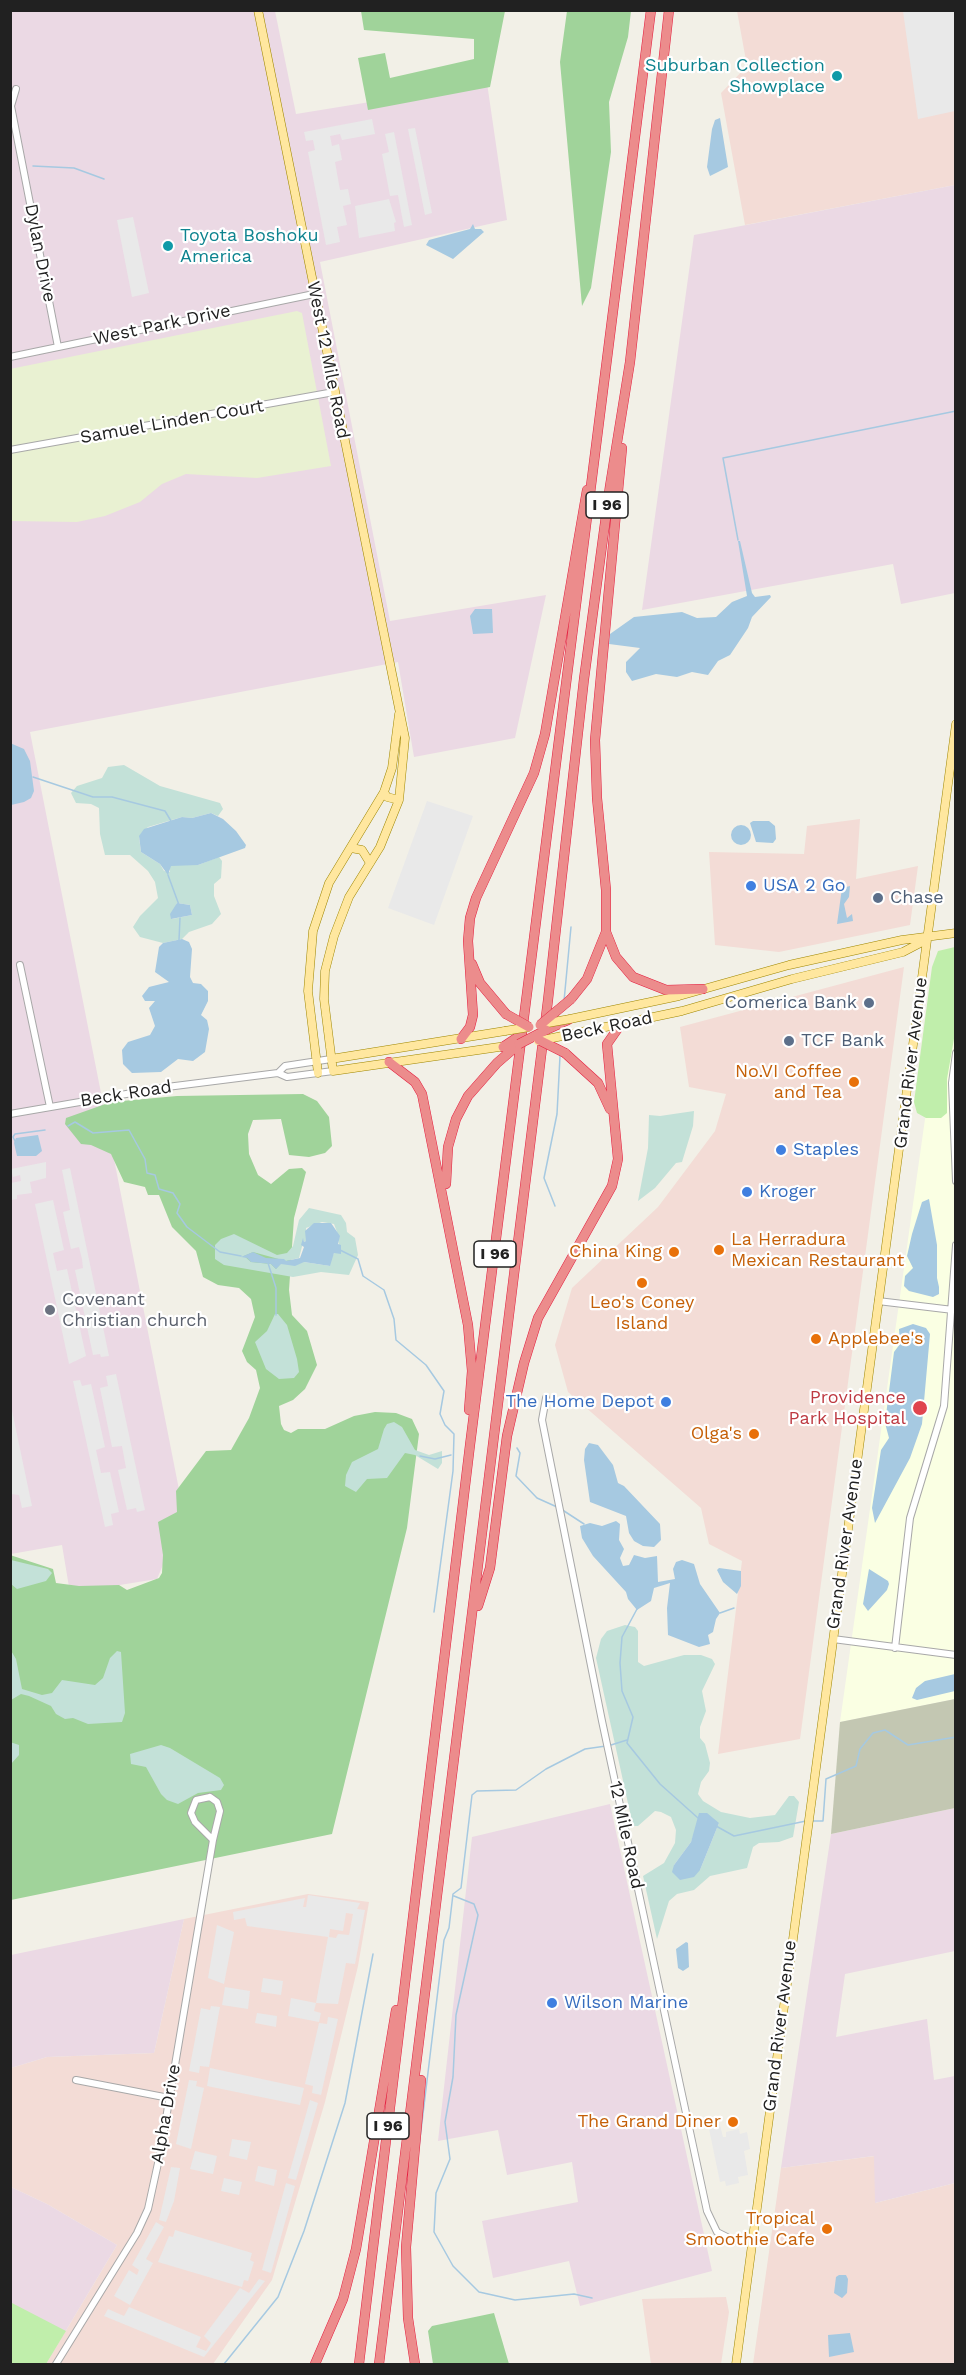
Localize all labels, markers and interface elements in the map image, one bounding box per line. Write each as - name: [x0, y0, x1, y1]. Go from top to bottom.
- place label: Suburban Collection Showplace: [645, 55, 825, 98]
- marker: Suburban Collection Showplace: [830, 69, 844, 83]
- street label: Dylan Drive: [20, 202, 60, 304]
- place label: Toyota Boshoku America: [180, 225, 319, 268]
- marker: Toyota Boshoku America: [161, 239, 175, 253]
- street label: West 12 Mile Road: [302, 279, 354, 441]
- street label: West Park Drive: [91, 300, 233, 350]
- street label: Samuel Linden Court: [78, 395, 266, 449]
- road number: I 96: [586, 492, 628, 518]
- place label: USA 2 Go: [763, 875, 846, 897]
- marker: USA 2 Go: [744, 879, 758, 893]
- place label: Chase: [890, 887, 944, 909]
- marker: Chase: [871, 891, 885, 905]
- street label: Grand River Avenue: [890, 976, 932, 1150]
- place label: Comerica Bank: [724, 992, 857, 1014]
- marker: Comerica Bank: [862, 996, 876, 1010]
- street label: Beck Road: [560, 1007, 654, 1047]
- place label: TCF Bank: [801, 1030, 884, 1052]
- marker: TCF Bank: [782, 1034, 796, 1048]
- place label: No.VI Coffee and Tea: [735, 1061, 842, 1104]
- marker: No.VI Coffee and Tea: [847, 1075, 861, 1089]
- street label: Beck Road: [79, 1076, 173, 1112]
- place label: Staples: [793, 1139, 859, 1161]
- marker: Staples: [774, 1143, 788, 1157]
- place label: Kroger: [759, 1181, 816, 1203]
- marker: Kroger: [740, 1185, 754, 1199]
- place label: La Herradura Mexican Restaurant: [731, 1229, 904, 1272]
- road number: I 96: [474, 1241, 516, 1267]
- place label: China King: [569, 1241, 662, 1263]
- marker: La Herradura Mexican Restaurant: [712, 1243, 726, 1257]
- marker: China King: [667, 1245, 681, 1259]
- marker: Leo's Coney Island: [635, 1276, 649, 1290]
- place label: Covenant Christian church: [62, 1289, 208, 1332]
- place label: Leo's Coney Island: [590, 1292, 694, 1334]
- marker: Covenant Christian church: [43, 1303, 57, 1317]
- place label: Applebee's: [828, 1328, 924, 1350]
- marker: Applebee's: [809, 1332, 823, 1346]
- place label: Providence Park Hospital: [788, 1387, 906, 1430]
- place label: The Home Depot: [505, 1391, 654, 1413]
- marker: The Home Depot: [659, 1395, 673, 1409]
- marker: Providence Park Hospital: [911, 1399, 929, 1417]
- place label: Olga's: [691, 1423, 742, 1445]
- marker: Olga's: [747, 1427, 761, 1441]
- street label: Grand River Avenue: [822, 1457, 868, 1631]
- street label: 12 Mile Road: [604, 1779, 648, 1891]
- street label: Grand River Avenue: [759, 1939, 801, 2113]
- place label: Wilson Marine: [564, 1992, 688, 2014]
- marker: Wilson Marine: [545, 1996, 559, 2010]
- street label: Alpha Drive: [147, 2062, 185, 2166]
- place label: The Grand Diner: [577, 2111, 721, 2133]
- road number: I 96: [367, 2113, 409, 2139]
- marker: The Grand Diner: [726, 2115, 740, 2129]
- place label: Tropical Smoothie Cafe: [685, 2208, 815, 2250]
- marker: Tropical Smoothie Cafe: [820, 2222, 834, 2236]

